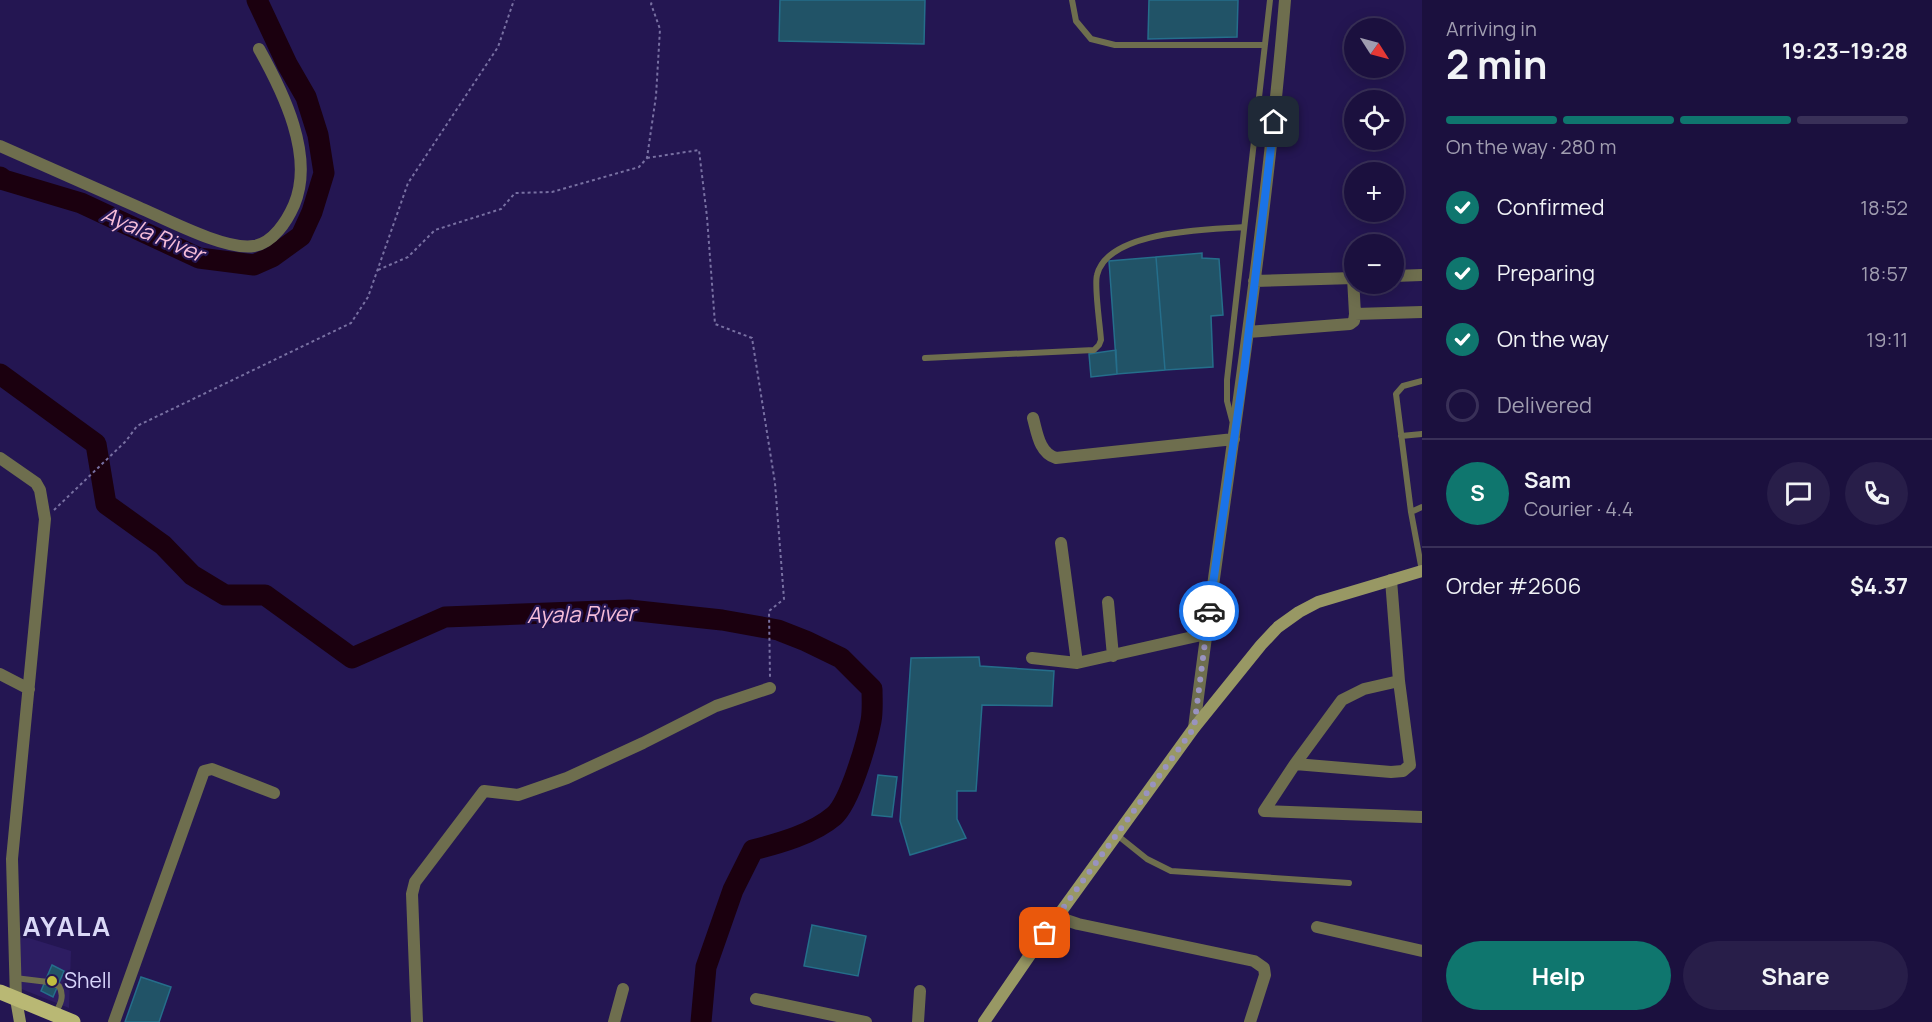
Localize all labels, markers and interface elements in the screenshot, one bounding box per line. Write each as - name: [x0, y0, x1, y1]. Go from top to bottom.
- text: Arriving in: [1446, 15, 1537, 42]
- north arrow: [1344, 18, 1404, 78]
- map controls: [1344, 18, 1404, 294]
- text: 19:23–19:28: [1782, 36, 1908, 66]
- text: 2 min: [1446, 37, 1547, 91]
- button: locate: [1344, 90, 1404, 150]
- pin: [1248, 96, 1299, 147]
- icon: home: [1257, 105, 1290, 138]
- text: On the way · 280 m: [1446, 133, 1616, 160]
- button: +: [1344, 162, 1404, 222]
- icon: check: [1446, 191, 1479, 224]
- text: Confirmed: [1497, 192, 1605, 222]
- text: 18:52: [1860, 194, 1908, 221]
- water label: Ayala River: [97, 199, 212, 270]
- button: −: [1344, 234, 1404, 294]
- icon: check: [1446, 257, 1479, 290]
- text: Preparing: [1497, 258, 1595, 288]
- text: 18:57: [1861, 260, 1908, 287]
- icon: check: [1446, 323, 1479, 356]
- text: On the way: [1497, 324, 1609, 354]
- text: 19:11: [1866, 326, 1908, 353]
- text: Delivered: [1497, 390, 1592, 420]
- button: chat: [1767, 462, 1830, 525]
- button: phone: [1845, 462, 1908, 525]
- text: Sam: [1524, 465, 1571, 495]
- text: S: [1470, 478, 1485, 508]
- text: Courier · 4.4: [1524, 495, 1634, 522]
- text: Order #2606: [1446, 571, 1581, 601]
- text: $4.37: [1850, 571, 1908, 601]
- courier: [1179, 581, 1239, 641]
- icon: car: [1193, 595, 1226, 628]
- water label: Ayala River: [526, 598, 639, 630]
- district label: AYALA: [22, 907, 112, 944]
- pin: [1019, 907, 1070, 958]
- icon: bag: [1028, 916, 1061, 949]
- button: Help: [1446, 941, 1671, 1010]
- button: Share: [1683, 941, 1908, 1010]
- place label: Shell: [64, 966, 112, 994]
- marker: Shell: [45, 974, 59, 988]

